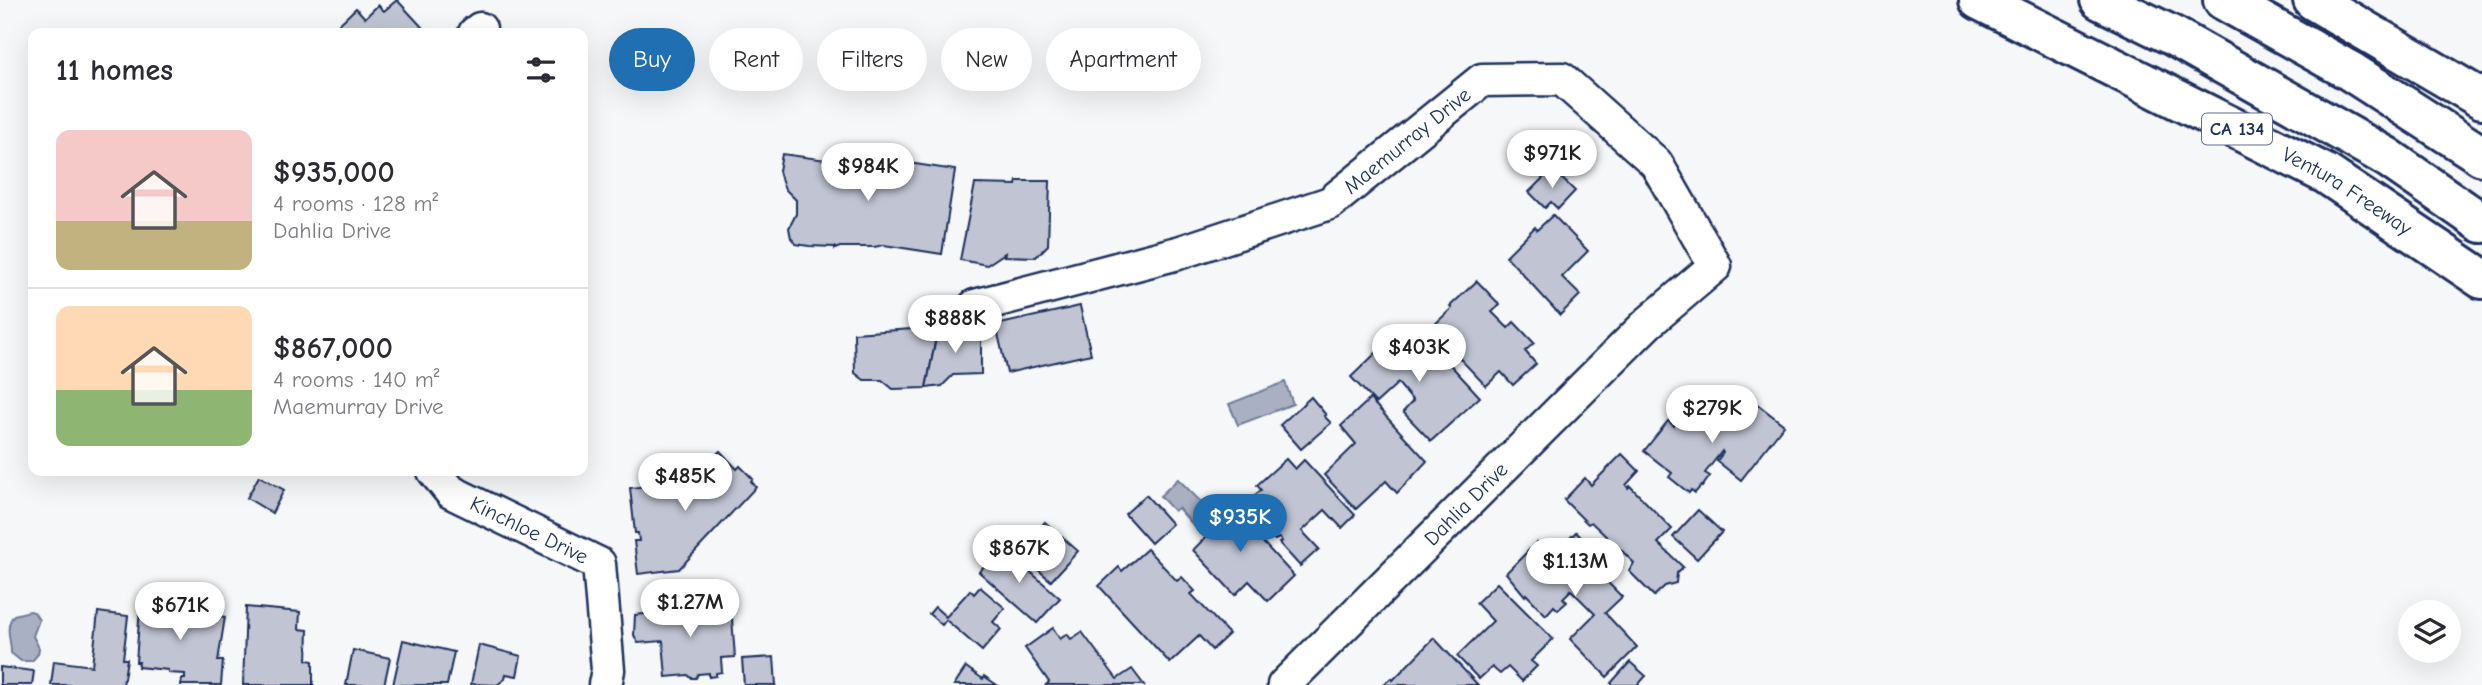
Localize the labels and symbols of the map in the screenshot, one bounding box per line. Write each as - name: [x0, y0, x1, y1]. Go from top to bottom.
- street label: Maemurray Drive: [1339, 82, 1475, 199]
- road number: CA 134: [2202, 113, 2272, 144]
- pin: $971K: [1503, 130, 1601, 190]
- street label: Ventura Freeway: [2278, 142, 2417, 241]
- pin: $984K: [819, 144, 917, 203]
- pin: $888K: [906, 296, 1004, 355]
- pin: $403K: [1370, 324, 1468, 384]
- pin: $279K: [1663, 386, 1761, 445]
- pin: $485K: [636, 454, 734, 513]
- street label: Dahlia Drive: [1419, 457, 1513, 551]
- street label: Kinchloe Drive: [466, 491, 592, 569]
- pin: $935K: [1191, 494, 1289, 554]
- pin: $867K: [970, 526, 1068, 585]
- pin: $1.13M: [1518, 538, 1632, 598]
- pin: $1.27M: [633, 580, 747, 639]
- pin: $671K: [131, 582, 229, 642]

